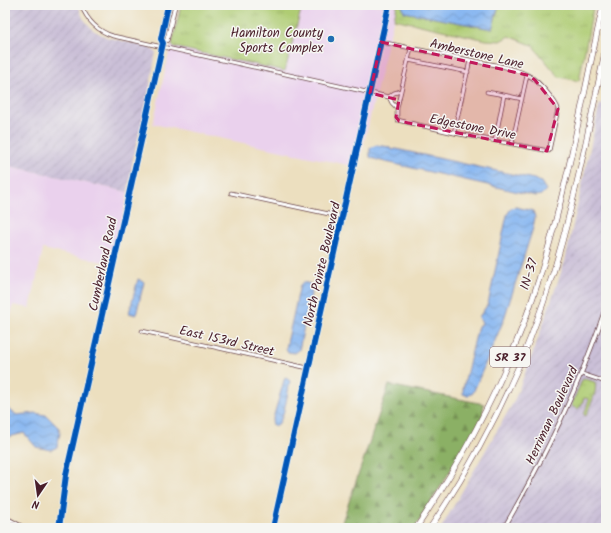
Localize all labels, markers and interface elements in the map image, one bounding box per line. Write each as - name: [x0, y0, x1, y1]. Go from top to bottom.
- place label: Hamilton County Sports Complex: [231, 23, 324, 59]
- street label: Amberstone Lane: [428, 33, 526, 75]
- marker: Hamilton County Sports Complex: [326, 34, 336, 44]
- street label: Edgestone Drive: [428, 109, 518, 146]
- street label: North Pointe Boulevard: [298, 200, 347, 329]
- street label: Cumberland Road: [83, 215, 124, 313]
- street label: IN-37: [515, 255, 544, 293]
- street label: East 153rd Street: [177, 320, 277, 363]
- road number: SR 37: [490, 347, 530, 367]
- street label: Herriman Boulevard: [520, 362, 585, 468]
- north arrow: [18, 475, 58, 515]
- text: N: [31, 494, 41, 513]

